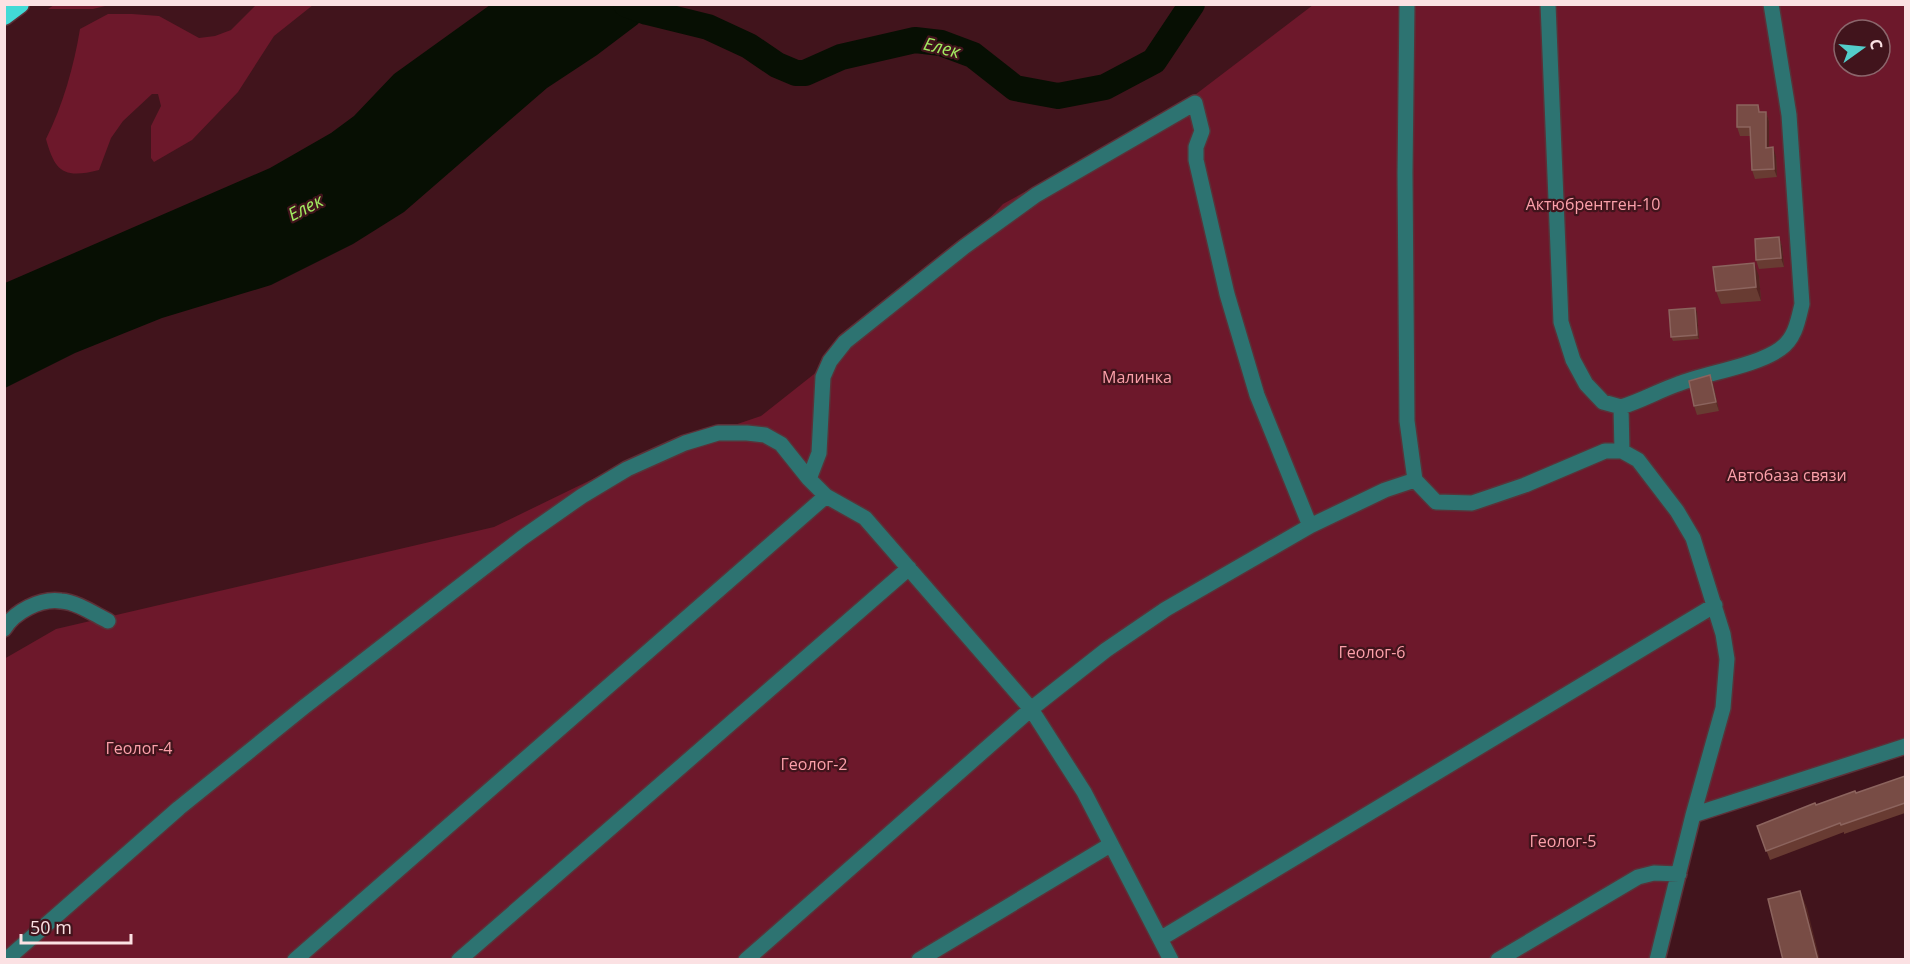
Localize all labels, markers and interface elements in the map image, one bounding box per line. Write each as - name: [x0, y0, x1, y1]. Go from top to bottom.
- north arrow: [1832, 18, 1892, 78]
- water label: Елек: [921, 31, 964, 63]
- text: С: [1865, 36, 1888, 52]
- water label: Елек: [283, 187, 328, 226]
- park label: Актюбрентген-10: [1526, 193, 1660, 215]
- park label: Малинка: [1102, 366, 1172, 388]
- park label: Автобаза связи: [1727, 464, 1847, 486]
- park label: Геолог-6: [1339, 641, 1405, 663]
- park label: Геолог-4: [106, 737, 172, 759]
- park label: Геолог-2: [781, 753, 847, 775]
- park label: Геолог-5: [1530, 830, 1596, 852]
- scale bar: [21, 907, 130, 945]
- text: 50 m: [30, 915, 72, 939]

